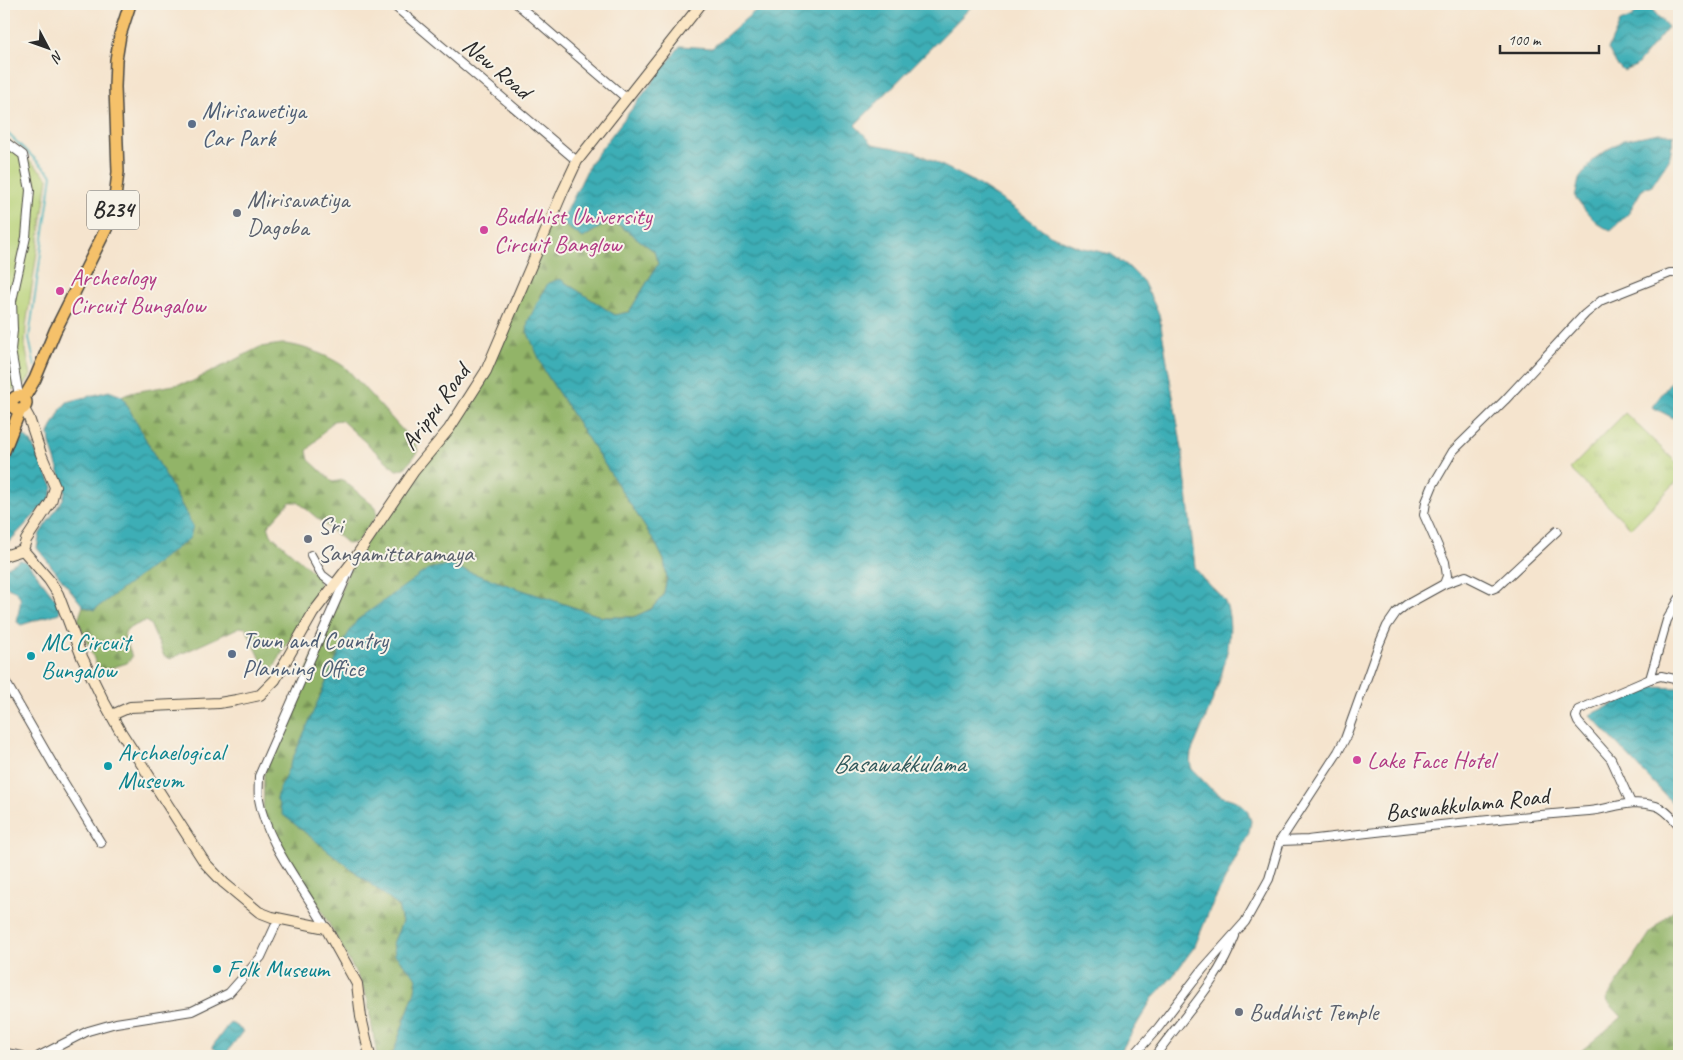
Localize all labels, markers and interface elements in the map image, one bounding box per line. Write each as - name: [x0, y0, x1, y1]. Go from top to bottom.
- north arrow: [22, 22, 72, 72]
- scale bar: [1500, 22, 1599, 54]
- street label: New Road: [457, 31, 540, 108]
- text: 100 m: [1508, 31, 1542, 50]
- text: N: [47, 47, 67, 67]
- place label: Mirisawetiya Car Park: [202, 95, 308, 153]
- marker: Mirisawetiya Car Park: [186, 118, 198, 130]
- place label: Mirisavatiya Dagoba: [247, 184, 351, 242]
- road number: B234: [87, 190, 139, 230]
- place label: Buddhist University Circuit Banglow: [494, 201, 653, 259]
- marker: Mirisavatiya Dagoba: [231, 207, 243, 219]
- marker: Buddhist University Circuit Banglow: [478, 224, 490, 236]
- place label: Archeology Circuit Bungalow: [70, 262, 207, 320]
- marker: Archeology Circuit Bungalow: [54, 285, 66, 297]
- street label: Arippu Road: [394, 355, 478, 456]
- place label: Sri Sangamittaramaya: [318, 510, 475, 568]
- marker: Sri Sangamittaramaya: [302, 533, 314, 545]
- place label: Town and Country Planning Office: [242, 625, 390, 683]
- place label: MC Circuit Bungalow: [41, 627, 133, 685]
- marker: Town and Country Planning Office: [226, 648, 238, 660]
- marker: MC Circuit Bungalow: [25, 650, 37, 662]
- place label: Archaelogical Museum: [118, 737, 228, 795]
- place label: Lake Face Hotel: [1367, 745, 1498, 775]
- water label: Basawakkulama: [833, 748, 968, 780]
- marker: Lake Face Hotel: [1351, 754, 1363, 766]
- marker: Archaelogical Museum: [102, 760, 114, 772]
- street label: Baswakkulama Road: [1384, 780, 1554, 827]
- place label: Folk Museum: [227, 954, 332, 984]
- marker: Folk Museum: [211, 963, 223, 975]
- place label: Buddhist Temple: [1249, 997, 1380, 1027]
- marker: Buddhist Temple: [1233, 1006, 1245, 1018]

